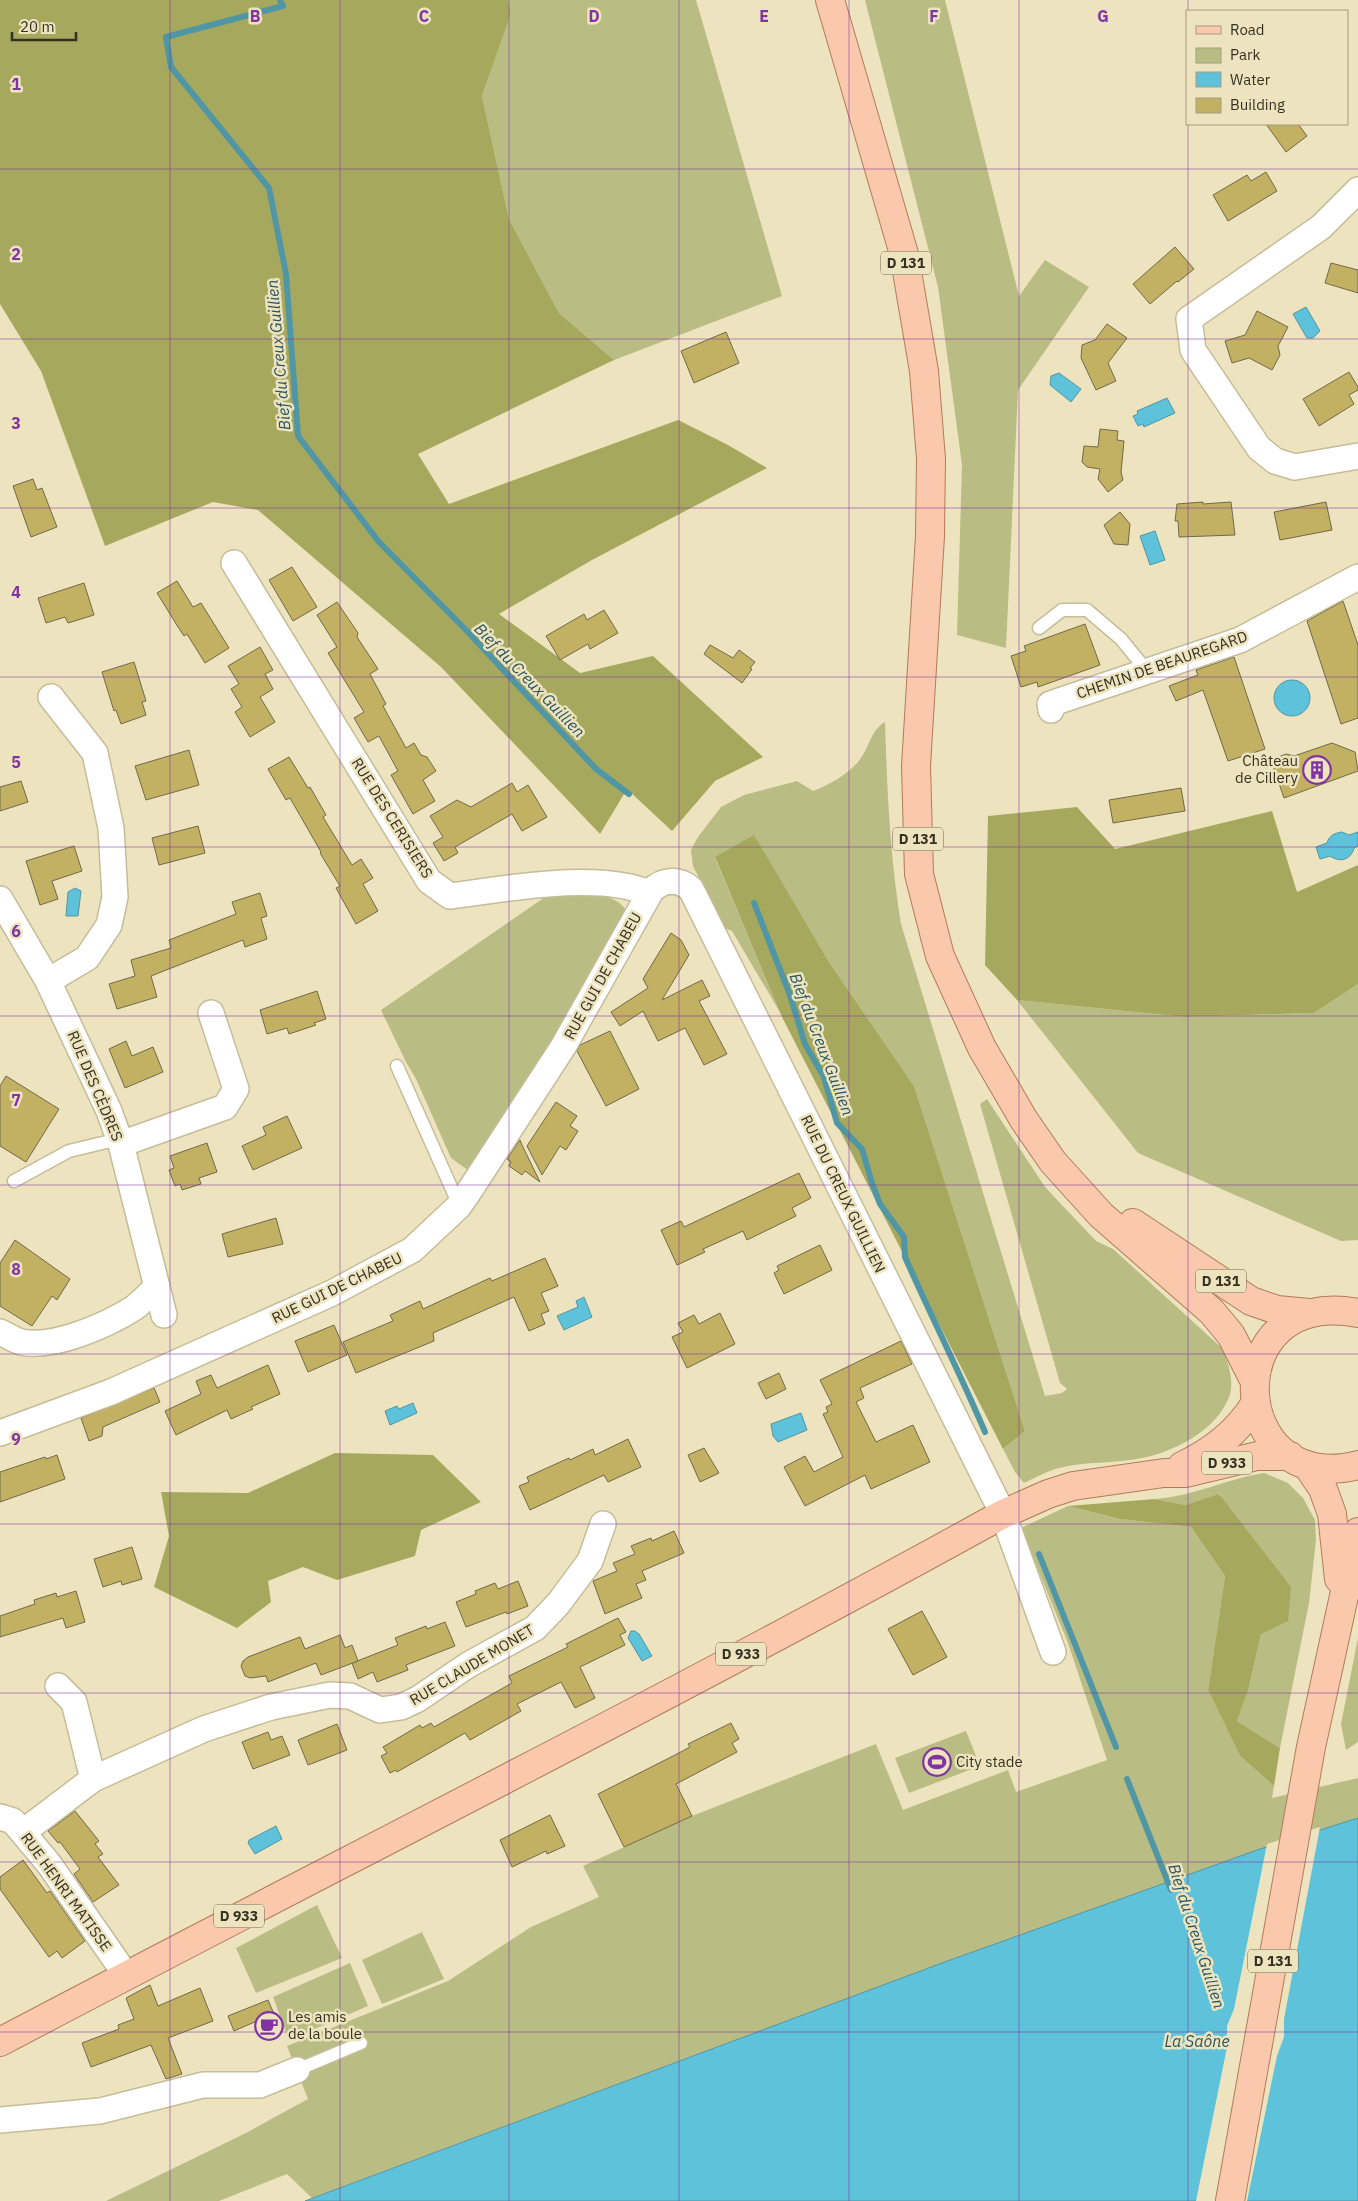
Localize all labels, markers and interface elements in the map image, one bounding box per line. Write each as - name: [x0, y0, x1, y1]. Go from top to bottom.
- text: B: [250, 6, 261, 26]
- text: C: [419, 6, 429, 26]
- text: D: [588, 6, 600, 26]
- text: E: [759, 6, 769, 26]
- text: F: [929, 6, 939, 26]
- text: G: [1097, 6, 1109, 26]
- scale bar: [12, 10, 76, 42]
- legend: [1186, 10, 1348, 125]
- text: 20 m: [20, 17, 55, 36]
- text: Road: [1230, 20, 1265, 39]
- text: Park: [1230, 45, 1260, 64]
- text: Water: [1230, 70, 1271, 89]
- text: 1: [11, 74, 21, 94]
- text: Building: [1230, 95, 1285, 114]
- text: 2: [11, 244, 21, 264]
- road number: D 131: [881, 252, 931, 274]
- water label: Bief du Creux Guillien: [261, 279, 295, 431]
- text: 3: [11, 413, 21, 433]
- text: 4: [11, 582, 21, 602]
- water label: Bief du Creux Guillien: [470, 619, 590, 741]
- street label: CHEMIN DE BEAUREGARD: [1074, 626, 1250, 703]
- place label: Château de Cillery: [1235, 751, 1298, 787]
- text: 5: [11, 752, 21, 772]
- street label: RUE DES CERISIERS: [348, 754, 437, 881]
- building icon: Château de Cillery: [1302, 755, 1332, 785]
- road number: D 131: [893, 828, 943, 851]
- street label: RUE GUI DE CHABEU: [560, 909, 645, 1043]
- text: 6: [11, 921, 21, 941]
- water label: Bief du Creux Guillien: [786, 970, 858, 1118]
- street label: RUE DES CÈDRES: [64, 1028, 127, 1144]
- text: 7: [11, 1090, 21, 1110]
- street label: RUE DU CREUX GUILLIEN: [797, 1112, 890, 1276]
- street label: RUE GUI DE CHABEU: [269, 1248, 405, 1327]
- text: 8: [11, 1259, 21, 1279]
- road number: D 131: [1196, 1270, 1246, 1292]
- text: 9: [11, 1429, 21, 1449]
- road number: D 933: [1202, 1452, 1252, 1475]
- street label: RUE CLAUDE MONET: [406, 1620, 538, 1709]
- road number: D 933: [716, 1642, 766, 1666]
- sports icon: City stade: [922, 1747, 952, 1777]
- place label: City stade: [956, 1752, 1023, 1771]
- street label: RUE HENRI MATISSE: [17, 1829, 116, 1955]
- water label: Bief du Creux Guillien: [1164, 1861, 1230, 2011]
- road number: D 933: [214, 1904, 264, 1928]
- road number: D 131: [1248, 1950, 1298, 1972]
- place label: Les amis de la boule: [288, 2007, 362, 2043]
- cafe icon: Les amis de la boule: [254, 2011, 284, 2041]
- water label: La Saône: [1164, 2031, 1230, 2051]

